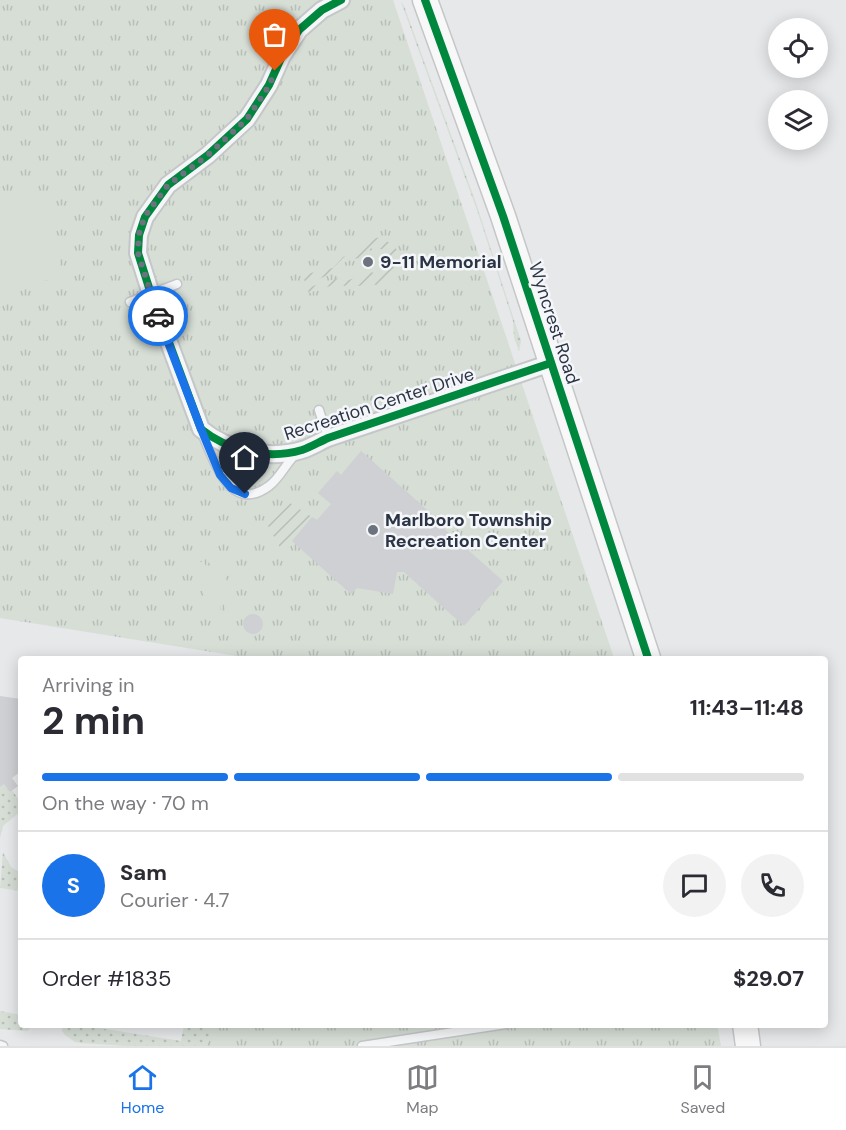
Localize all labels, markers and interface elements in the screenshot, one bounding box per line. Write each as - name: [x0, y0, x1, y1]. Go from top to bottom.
- pin: [249, 9, 300, 71]
- icon: bag: [258, 18, 291, 51]
- map controls: [768, 18, 828, 150]
- button: locate: [768, 18, 828, 78]
- button: layers: [768, 90, 828, 150]
- place label: 9-11 Memorial: [380, 250, 501, 274]
- marker: 9-11 Memorial: [361, 255, 375, 269]
- street label: Wyncrest Road: [523, 259, 585, 387]
- courier: [128, 286, 188, 346]
- icon: car: [142, 300, 175, 333]
- street label: Recreation Center Drive: [281, 362, 477, 446]
- pin: [219, 432, 270, 494]
- icon: home: [228, 441, 261, 474]
- place label: Marlboro Township Recreation Center: [385, 508, 552, 553]
- marker: Marlboro Township Recreation Center: [366, 523, 380, 537]
- text: Arriving in: [42, 672, 134, 698]
- text: 11:43–11:48: [690, 693, 804, 722]
- text: 2 min: [42, 695, 145, 746]
- text: On the way · 70 m: [42, 790, 209, 816]
- button: chat: [663, 854, 726, 917]
- button: phone: [741, 854, 804, 917]
- text: Sam: [120, 858, 167, 887]
- text: S: [67, 871, 80, 900]
- text: Courier · 4.7: [120, 887, 229, 913]
- text: Order #1835: [42, 964, 171, 993]
- text: $29.07: [733, 964, 804, 993]
- tab: Home: [121, 1061, 164, 1118]
- tab: Map: [406, 1061, 439, 1118]
- tab: Saved: [680, 1061, 725, 1118]

